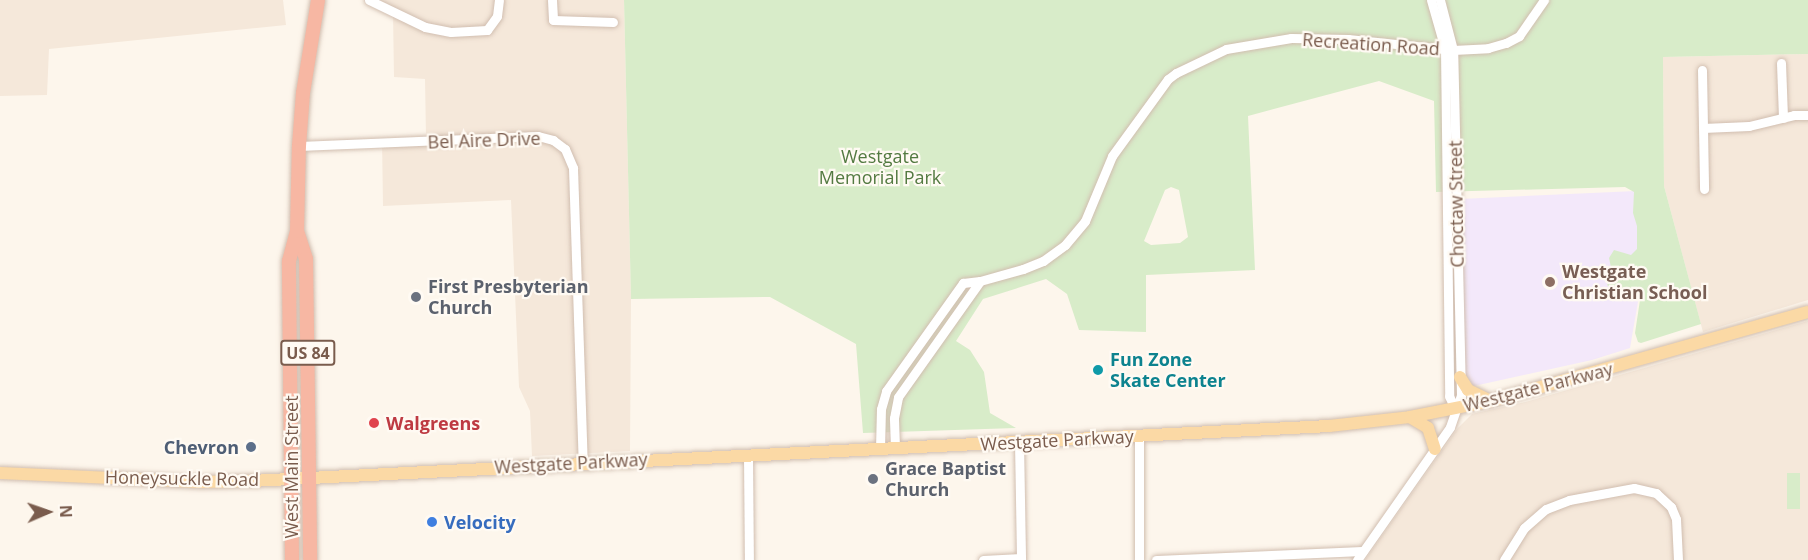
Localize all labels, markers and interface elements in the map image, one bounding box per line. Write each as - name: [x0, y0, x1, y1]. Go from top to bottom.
- street label: Recreation Road: [1302, 28, 1440, 60]
- street label: Bel Aire Drive: [427, 127, 541, 153]
- street label: Choctaw Street: [1444, 140, 1468, 268]
- park label: Westgate Memorial Park: [819, 146, 941, 188]
- place label: Westgate Christian School: [1562, 261, 1707, 304]
- marker: Westgate Christian School: [1543, 275, 1557, 289]
- place label: First Presbyterian Church: [428, 276, 588, 318]
- marker: First Presbyterian Church: [409, 290, 423, 304]
- road number: US 84: [280, 340, 336, 366]
- place label: Fun Zone Skate Center: [1110, 349, 1226, 392]
- street label: Westgate Parkway: [1461, 358, 1615, 416]
- marker: Fun Zone Skate Center: [1091, 363, 1105, 377]
- street label: West Main Street: [280, 395, 302, 539]
- place label: Walgreens: [386, 412, 480, 434]
- marker: Walgreens: [367, 416, 381, 430]
- street label: Westgate Parkway: [980, 425, 1134, 455]
- place label: Chevron: [164, 436, 239, 458]
- marker: Chevron: [244, 440, 258, 454]
- street label: Westgate Parkway: [494, 448, 648, 478]
- place label: Grace Baptist Church: [885, 458, 1006, 500]
- street label: Honeysuckle Road: [105, 466, 259, 490]
- marker: Grace Baptist Church: [866, 472, 880, 486]
- north arrow: [18, 482, 78, 542]
- text: N: [55, 504, 77, 518]
- place label: Velocity: [444, 511, 516, 533]
- marker: Velocity: [425, 515, 439, 529]

